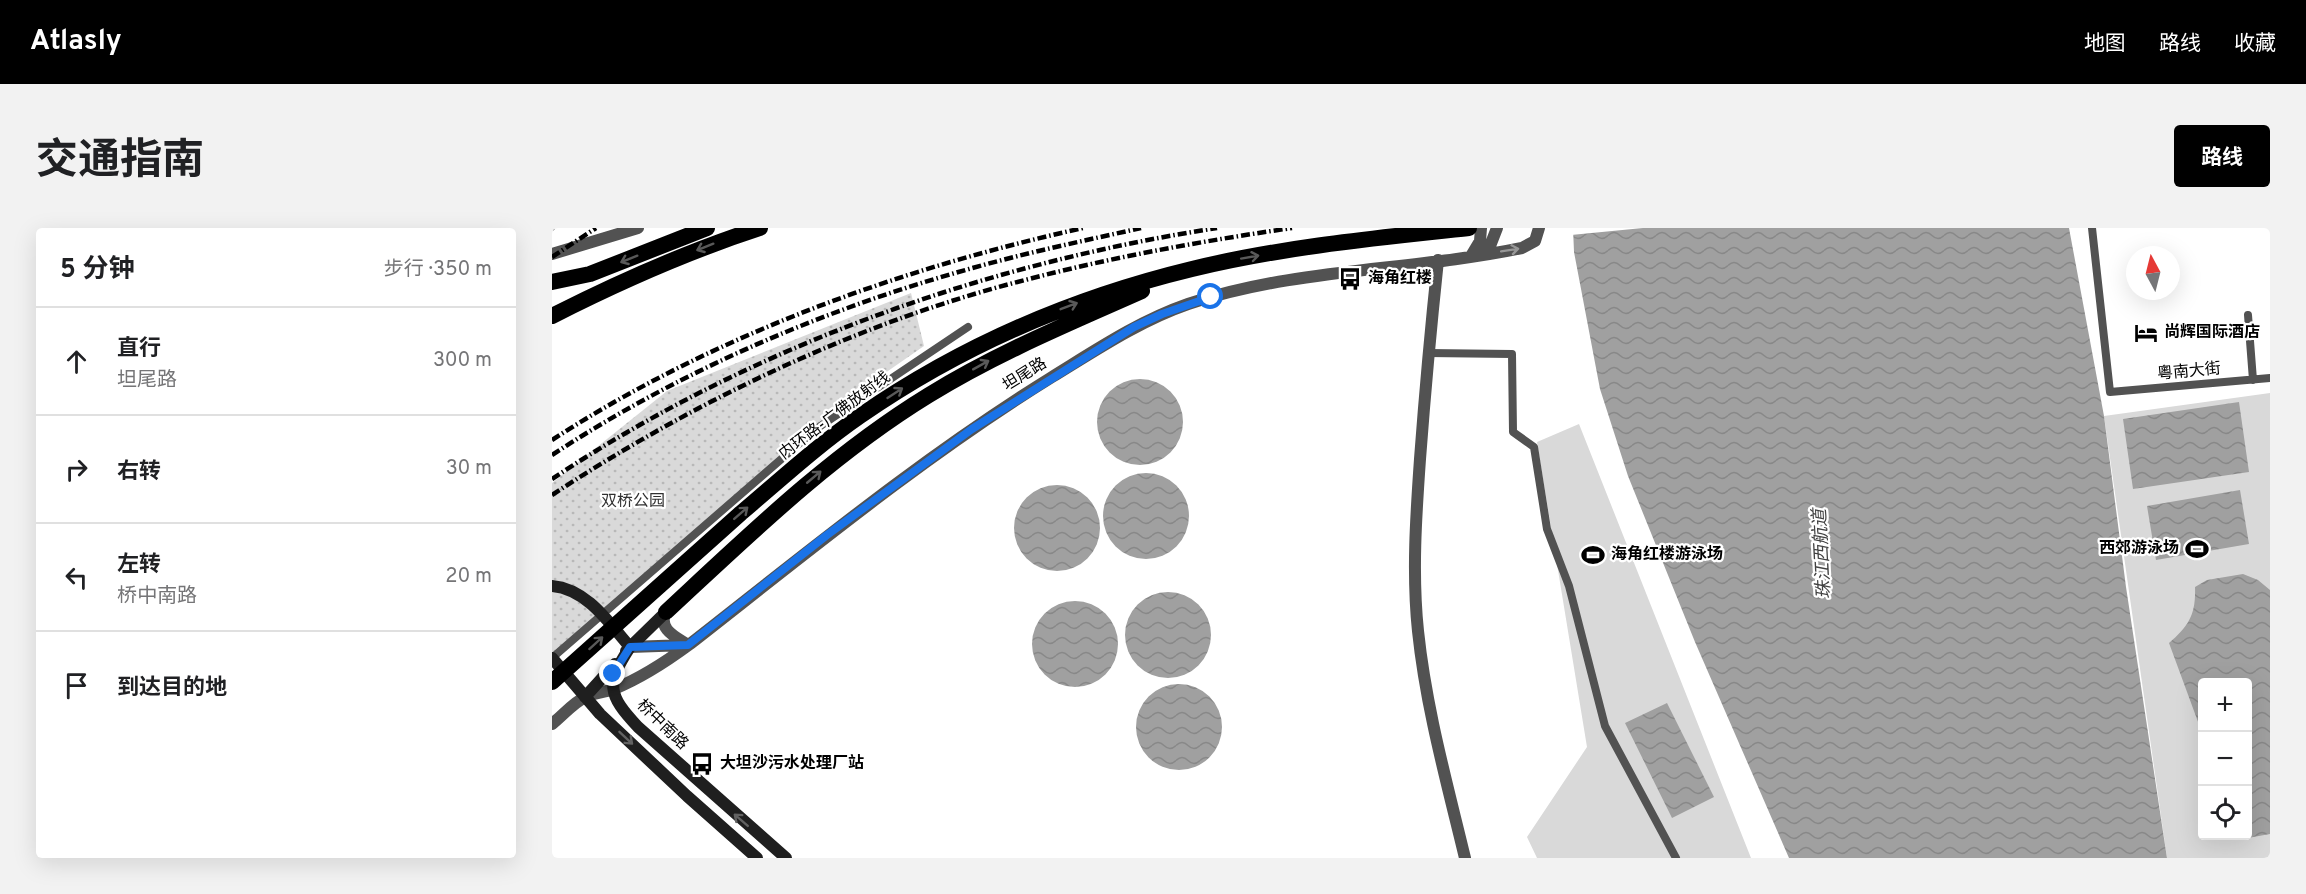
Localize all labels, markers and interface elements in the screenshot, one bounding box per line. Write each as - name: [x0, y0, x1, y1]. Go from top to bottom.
- text: Atlasly: [30, 24, 122, 60]
- text: 地图: [2084, 31, 2126, 58]
- text: 路线: [2159, 31, 2201, 58]
- text: 收藏: [2234, 31, 2276, 58]
- button: 路线: [2174, 125, 2270, 187]
- text: 交通指南: [36, 136, 204, 189]
- one-way arrow: [697, 243, 715, 254]
- one-way arrow: [1500, 244, 1520, 255]
- north arrow: [2126, 246, 2180, 300]
- one-way arrow: [1240, 251, 1259, 262]
- text: 5 分钟: [60, 254, 134, 287]
- one-way arrow: [621, 254, 639, 265]
- text: 步行 · 350 m: [384, 257, 492, 283]
- bus stop icon: 海角红楼: [1337, 266, 1363, 292]
- place label: 海角红楼: [1368, 269, 1432, 289]
- route start: [1197, 283, 1223, 309]
- one-way arrow: [1059, 300, 1077, 311]
- hotel icon: 尚辉国际酒店: [2133, 320, 2159, 346]
- place label: 尚辉国际酒店: [2164, 323, 2260, 343]
- text: 直行: [117, 336, 161, 363]
- icon: ahead: [60, 345, 93, 378]
- text: 300 m: [433, 348, 492, 374]
- street label: 坦尾路: [999, 354, 1051, 396]
- one-way arrow: [972, 359, 989, 371]
- street label: 粵南大街: [2156, 359, 2222, 385]
- text: 坦尾路: [117, 368, 177, 394]
- street label: 内环路-广佛放射线: [775, 368, 895, 464]
- one-way arrow: [886, 387, 903, 400]
- icon: right: [60, 453, 93, 486]
- text: 30 m: [446, 456, 492, 482]
- text: 右转: [117, 459, 161, 486]
- one-way arrow: [806, 470, 821, 484]
- park label: 双桥公园: [601, 492, 665, 512]
- water label: 珠江西航道: [1809, 505, 1837, 600]
- one-way arrow: [733, 506, 748, 520]
- sports icon: 西郊游泳场: [2184, 536, 2210, 562]
- place label: 西郊游泳场: [2099, 539, 2179, 559]
- sports icon: 海角红楼游泳场: [1580, 542, 1606, 568]
- place label: 海角红楼游泳场: [1611, 545, 1723, 565]
- text: 左转: [117, 552, 161, 579]
- icon: left: [60, 561, 93, 594]
- text: 20 m: [445, 564, 492, 590]
- text: 桥中南路: [117, 584, 197, 610]
- one-way arrow: [588, 636, 603, 650]
- route end: [599, 660, 625, 686]
- icon: arrive: [60, 669, 93, 702]
- text: 到达目的地: [117, 675, 227, 702]
- map controls: [2198, 678, 2252, 840]
- button: +: [2198, 678, 2252, 732]
- street label: 桥中南路: [632, 696, 692, 754]
- one-way arrow: [618, 731, 633, 745]
- button: −: [2198, 732, 2252, 786]
- bus stop icon: 大坦沙污水处理厂站: [689, 751, 715, 777]
- place label: 大坦沙污水处理厂站: [720, 753, 864, 774]
- button: locate: [2198, 786, 2252, 840]
- one-way arrow: [734, 813, 749, 827]

